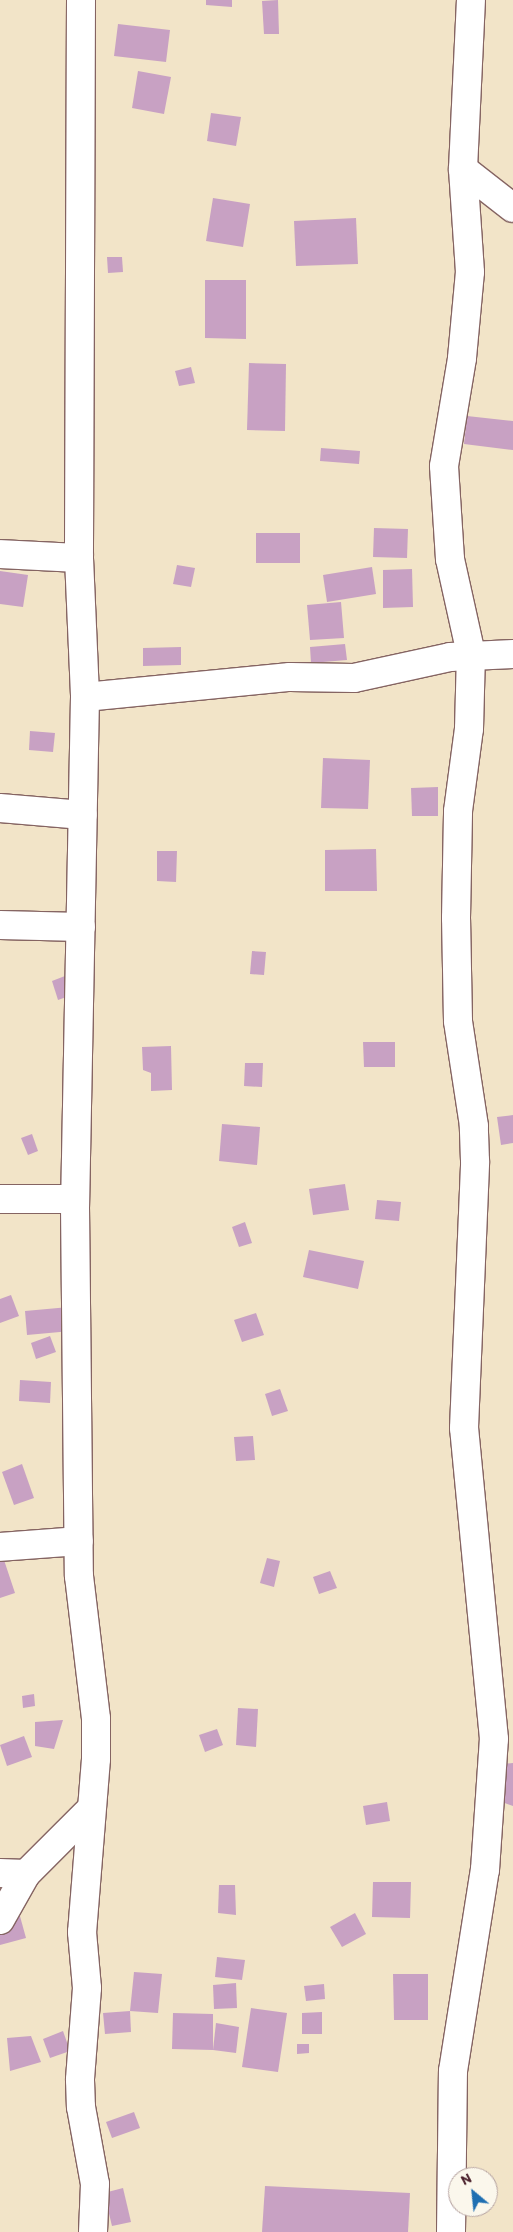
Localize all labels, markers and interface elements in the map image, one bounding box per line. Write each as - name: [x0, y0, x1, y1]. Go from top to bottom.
- north arrow: [448, 2167, 498, 2217]
- text: N: [458, 2169, 474, 2189]

